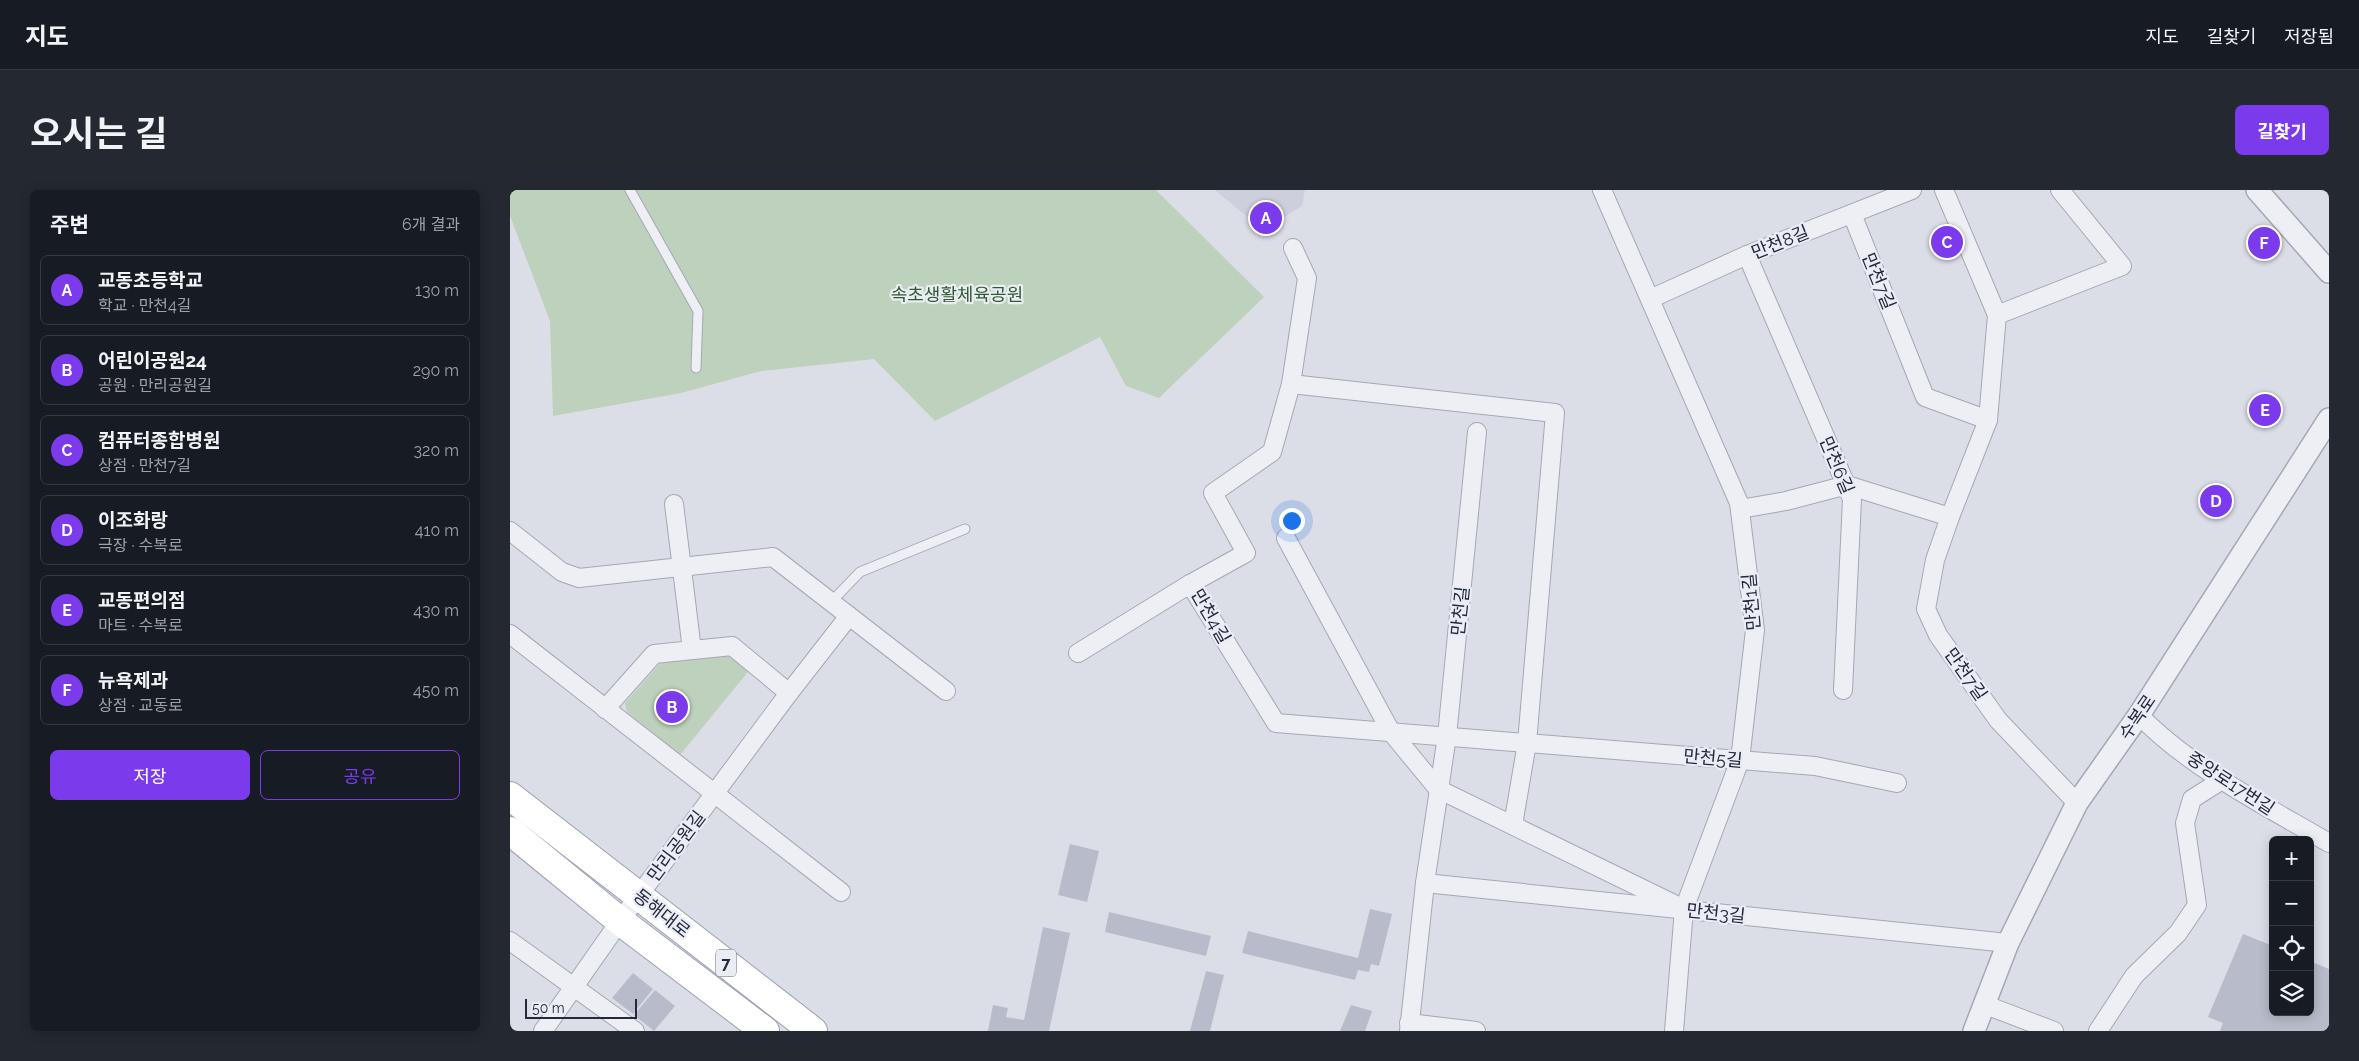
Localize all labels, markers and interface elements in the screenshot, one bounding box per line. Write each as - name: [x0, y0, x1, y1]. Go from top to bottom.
- text: 지도: [25, 22, 69, 51]
- text: 지도: [2146, 26, 2179, 47]
- text: 길찾기: [2207, 26, 2256, 47]
- text: 저장됨: [2284, 26, 2334, 47]
- button: 길찾기: [2235, 105, 2329, 155]
- text: 오시는 길: [30, 113, 167, 154]
- pin: A: [1250, 199, 1282, 237]
- text: 주변: [50, 212, 89, 237]
- text: 6개 결과: [402, 215, 460, 234]
- street label: 만천8길: [1748, 221, 1812, 263]
- pin: C: [1931, 223, 1963, 261]
- pin: F: [2248, 224, 2280, 262]
- street label: 만천7길: [1858, 250, 1900, 312]
- text: 교동초등학교: [98, 269, 203, 291]
- text: A: [62, 281, 72, 300]
- text: 130 m: [415, 281, 459, 300]
- park label: 속초생활체육공원: [891, 284, 1023, 305]
- text: 학교 · 만천4길: [98, 296, 192, 315]
- text: 어린이공원24: [98, 349, 207, 371]
- text: B: [62, 361, 72, 380]
- text: 290 m: [413, 361, 459, 380]
- text: 공원 · 만리공원길: [98, 376, 212, 395]
- pin: E: [2249, 391, 2281, 429]
- text: 컴퓨터종합병원: [98, 429, 220, 451]
- street label: 만천6길: [1816, 433, 1858, 497]
- text: C: [62, 441, 72, 460]
- text: 320 m: [414, 441, 459, 460]
- text: 상점 · 만천7길: [98, 456, 191, 475]
- pin: D: [2200, 482, 2232, 520]
- your location: [1279, 508, 1305, 534]
- text: 이조화랑: [98, 509, 168, 531]
- text: D: [61, 521, 73, 540]
- text: 410 m: [415, 521, 459, 540]
- text: 극장 · 수복로: [98, 536, 183, 555]
- street label: 만천1길: [1738, 572, 1764, 632]
- street label: 만천4길: [1187, 585, 1235, 647]
- street label: 만천길: [1447, 585, 1473, 637]
- text: 교동편의점: [98, 589, 185, 611]
- text: E: [62, 601, 72, 620]
- text: 430 m: [413, 601, 459, 620]
- text: 마트 · 수복로: [98, 616, 183, 635]
- street label: 만천7길: [1940, 644, 1992, 704]
- text: 뉴욕제과: [98, 669, 168, 691]
- text: F: [62, 681, 72, 700]
- text: 450 m: [413, 681, 459, 700]
- pin: B: [656, 688, 688, 726]
- street label: 수복로: [2114, 691, 2160, 743]
- text: 상점 · 교동로: [98, 696, 183, 715]
- street label: 만천5길: [1682, 745, 1744, 771]
- street label: 중앙로17번길: [2183, 747, 2279, 819]
- button: 저장: [50, 750, 250, 800]
- button: 공유: [260, 750, 460, 800]
- street label: 만리공원길: [643, 807, 709, 885]
- map controls: [2269, 836, 2314, 1016]
- button: +: [2269, 836, 2314, 881]
- button: −: [2269, 881, 2314, 926]
- street label: 동해대로: [629, 884, 695, 942]
- street label: 만천3길: [1685, 899, 1747, 927]
- button: locate: [2269, 926, 2314, 971]
- road number: 7: [716, 950, 736, 976]
- button: layers: [2269, 971, 2314, 1016]
- scale bar: [525, 996, 638, 1019]
- text: 50 m: [532, 1000, 565, 1016]

